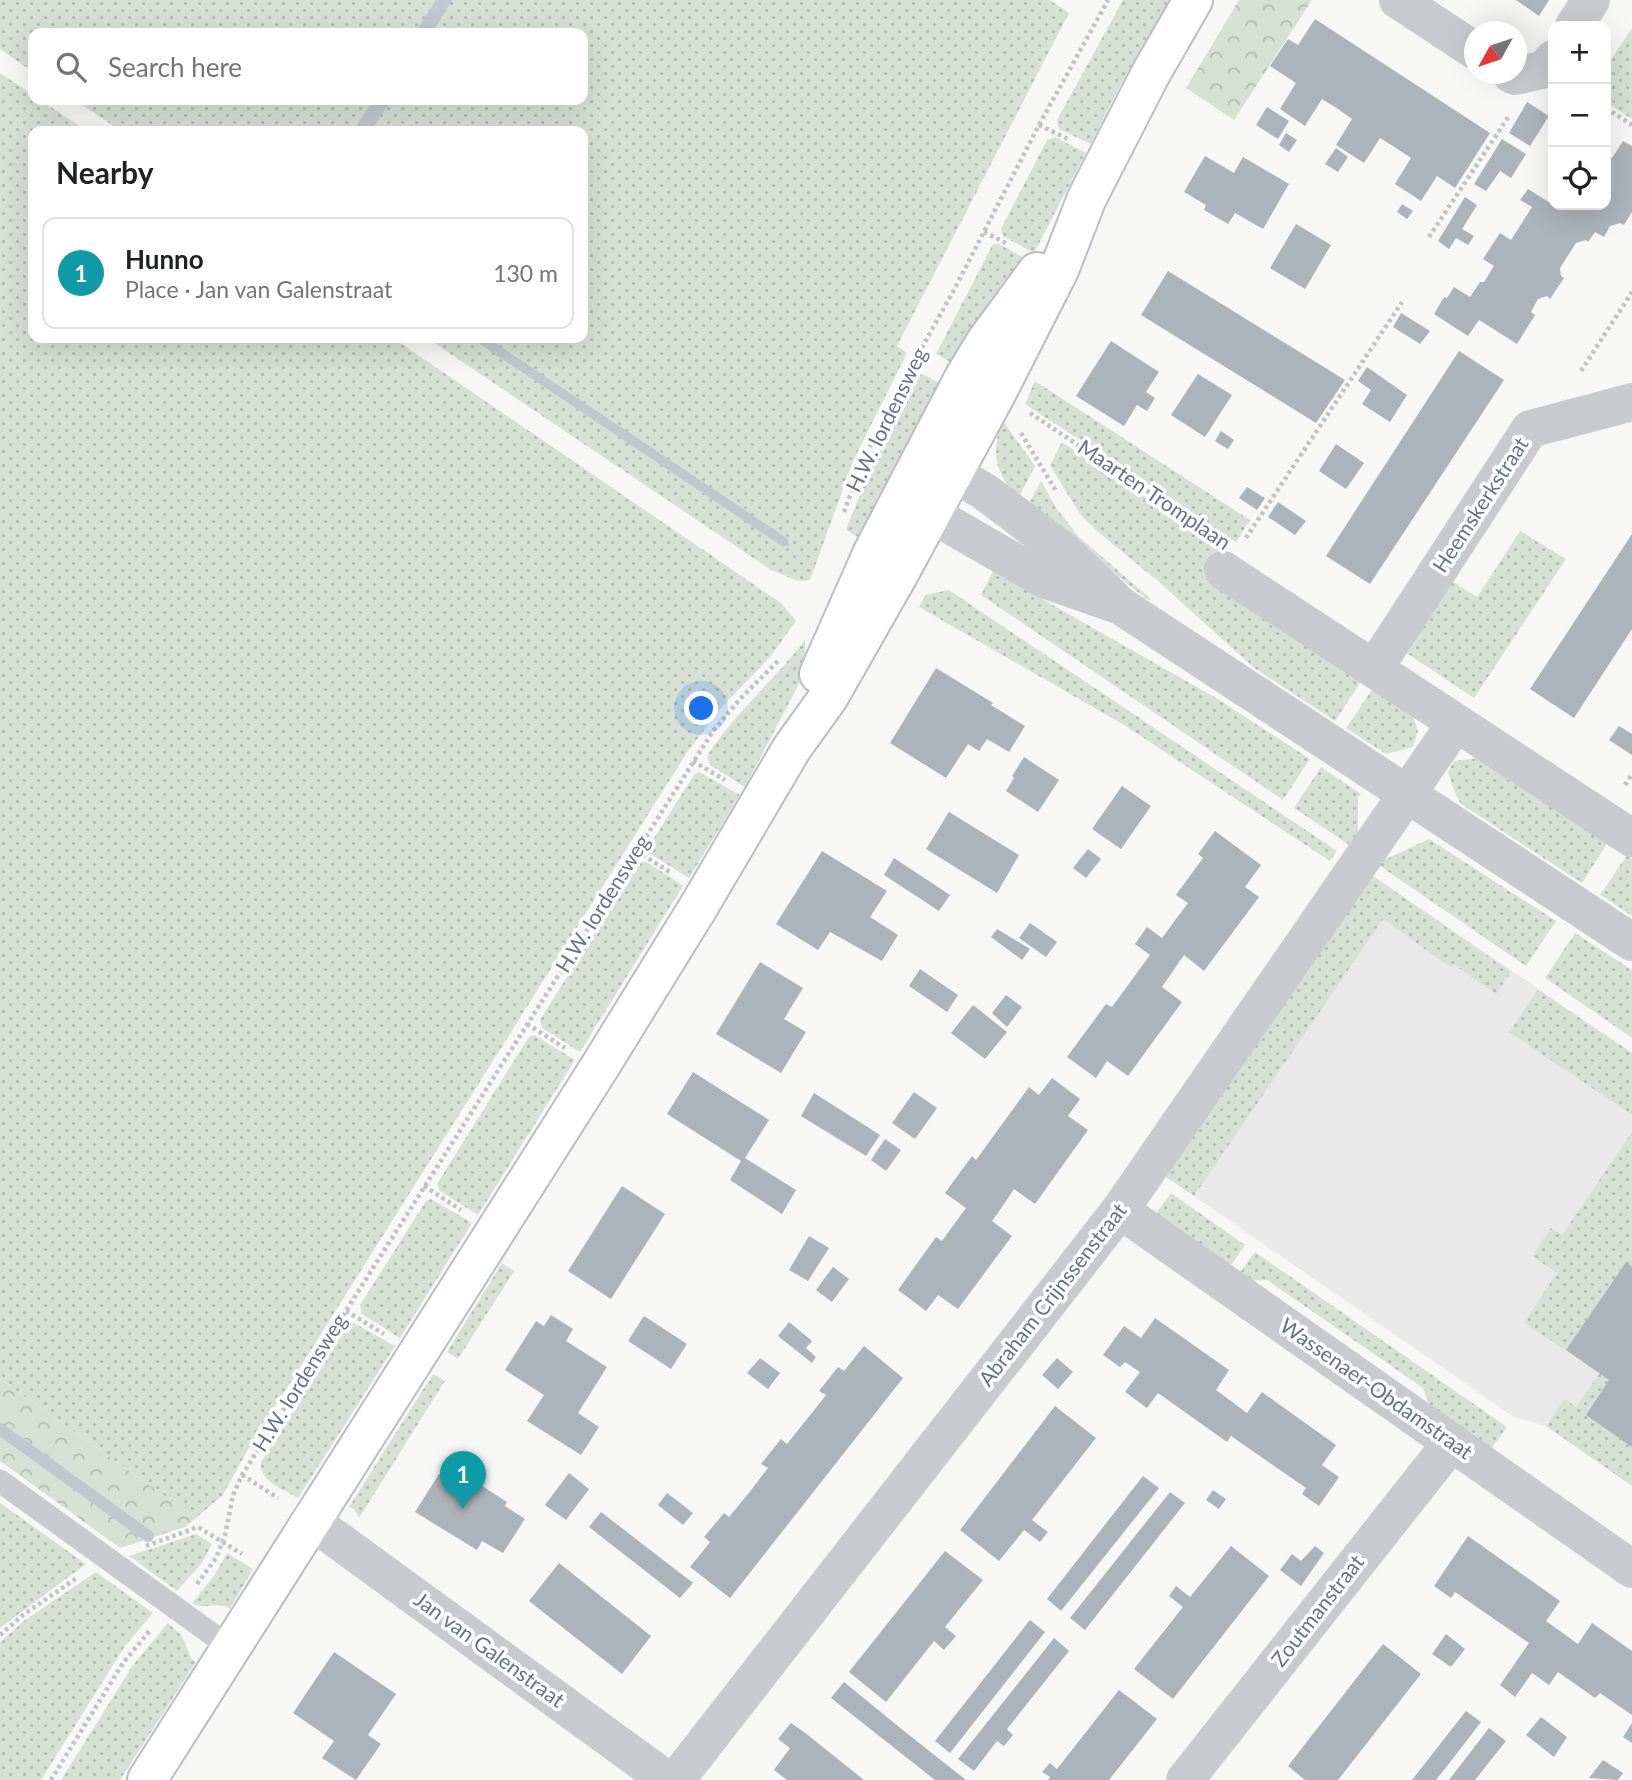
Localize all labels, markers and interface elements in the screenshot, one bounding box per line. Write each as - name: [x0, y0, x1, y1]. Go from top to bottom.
- north arrow: [1464, 21, 1527, 84]
- map controls: [1548, 21, 1611, 210]
- button: +: [1548, 21, 1611, 84]
- search box: [28, 28, 588, 105]
- icon: search: [52, 48, 90, 86]
- text: Search here: [108, 51, 242, 83]
- button: −: [1548, 84, 1611, 147]
- button: locate: [1548, 147, 1611, 210]
- text: Nearby: [56, 154, 154, 190]
- text: Hunno: [125, 243, 204, 275]
- text: 1: [74, 259, 88, 287]
- text: 130 m: [493, 259, 558, 287]
- text: Place · Jan van Galenstraat: [125, 275, 392, 303]
- street label: H.W. Iordensweg: [840, 343, 931, 496]
- street label: Heemskerkstraat: [1427, 432, 1533, 576]
- street label: Maarten Tromplaan: [1074, 433, 1236, 554]
- your location: [684, 691, 718, 725]
- street label: H.W. Iordensweg: [549, 830, 654, 977]
- street label: Abraham Crijnssenstraat: [973, 1197, 1131, 1391]
- street label: H.W. Iordensweg: [246, 1309, 351, 1456]
- street label: Wassenaer-Obdamstraat: [1276, 1312, 1478, 1464]
- pin: 1: [440, 1451, 486, 1509]
- street label: Zoutmanstraat: [1265, 1549, 1369, 1671]
- street label: Jan van Galenstraat: [410, 1586, 570, 1712]

